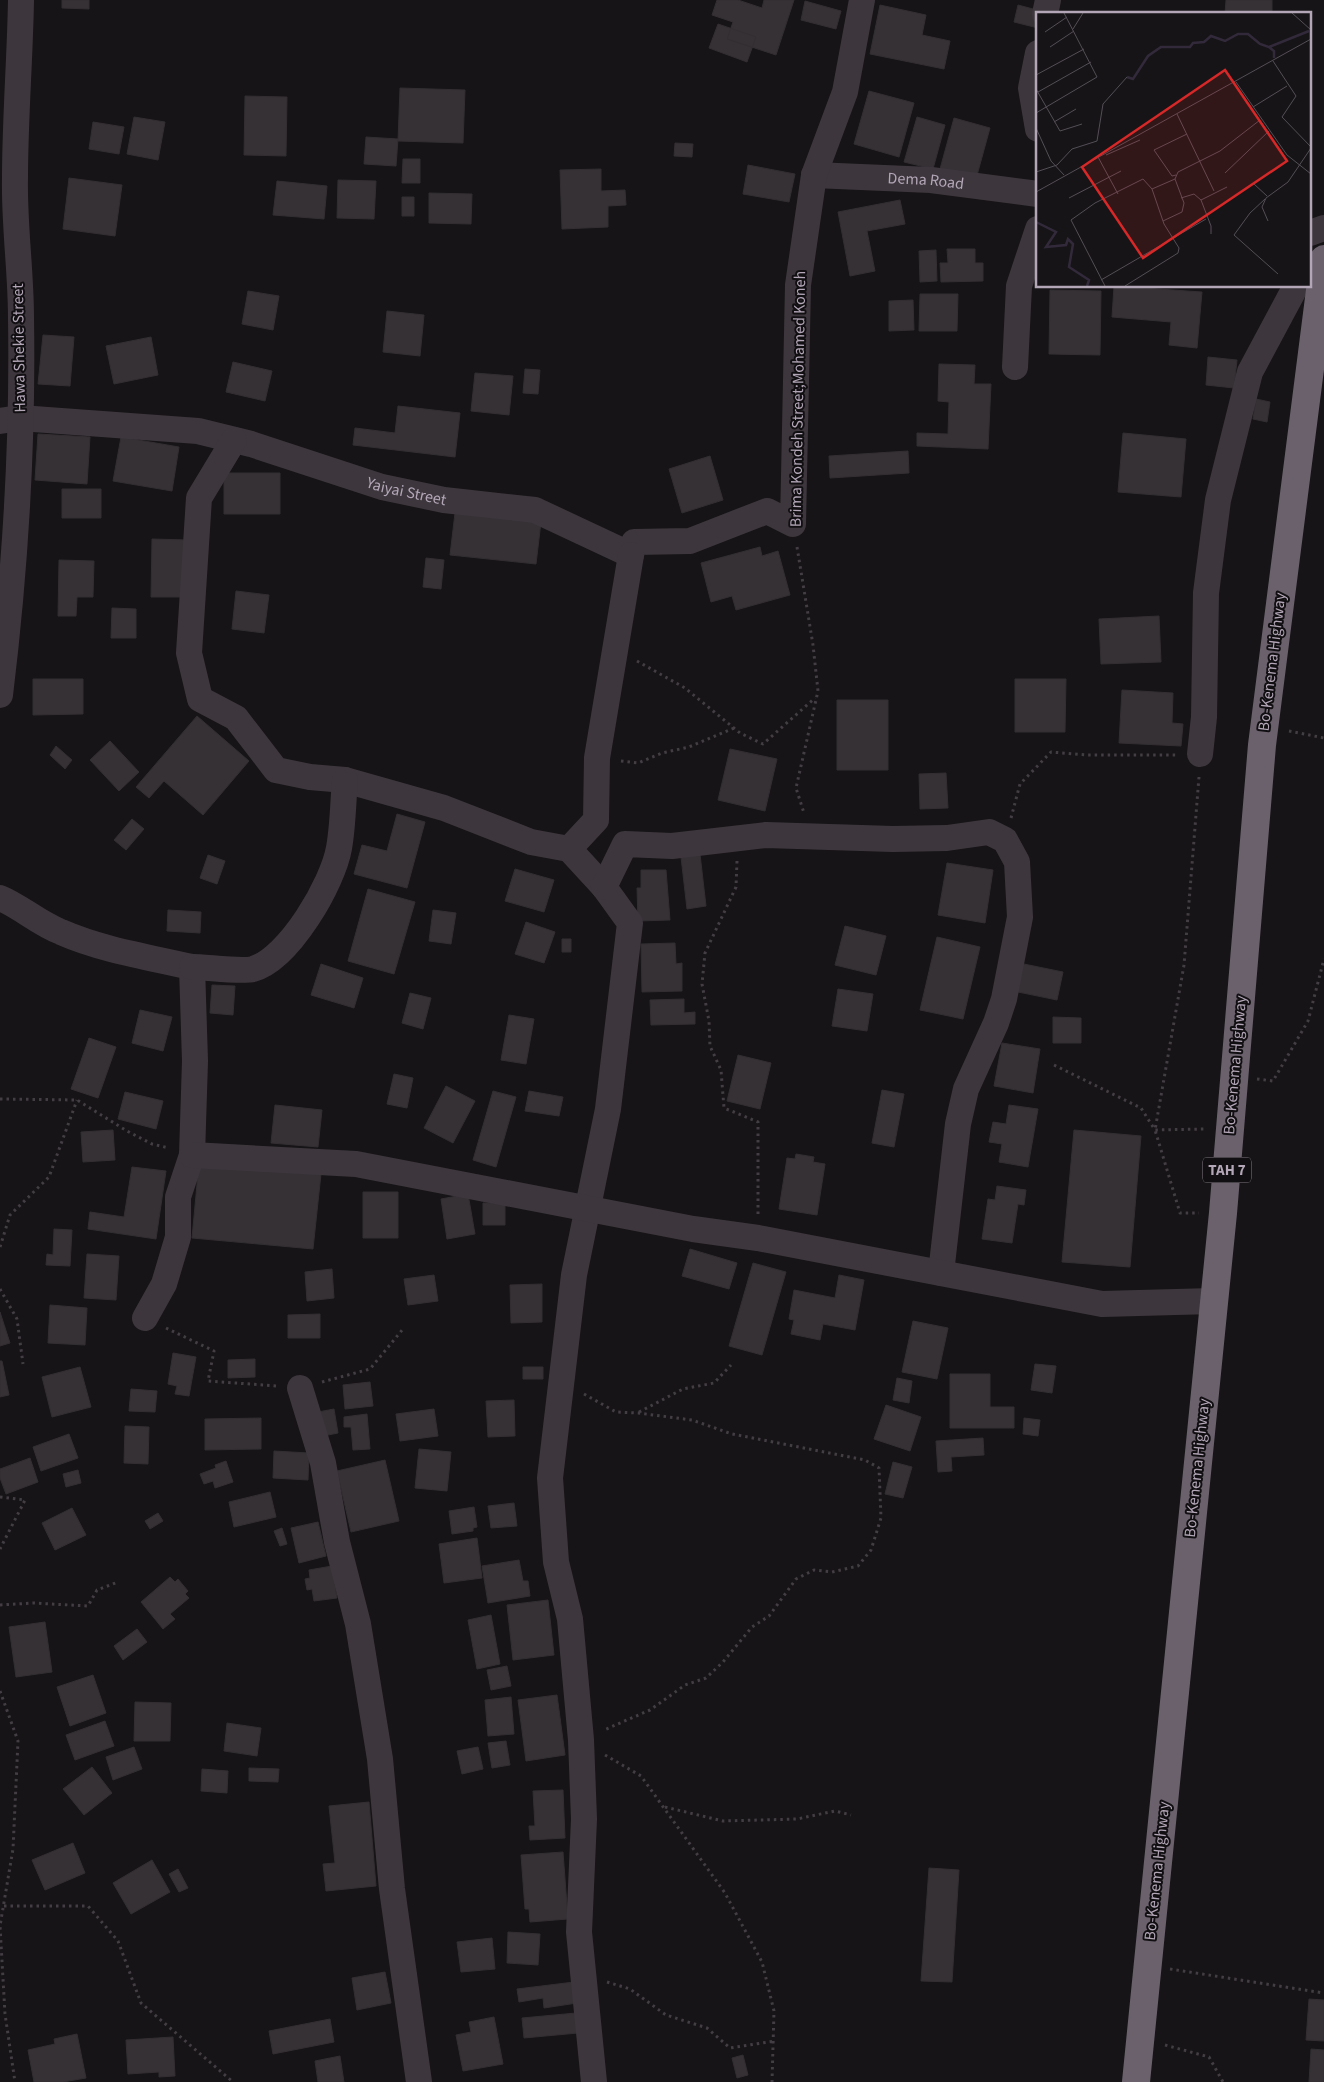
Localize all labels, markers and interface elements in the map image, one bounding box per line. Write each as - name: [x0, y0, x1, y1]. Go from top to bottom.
- inset map: [1036, 12, 1312, 288]
- street label: Dema Road: [887, 167, 965, 195]
- street label: Brima Kondeh Street;Mohamed Koneh: [785, 271, 811, 527]
- street label: Hawa Shekie Street: [7, 283, 31, 413]
- street label: Yaiyai Street: [363, 471, 449, 511]
- street label: Bo-Kenema Highway: [1253, 591, 1291, 733]
- street label: Bo-Kenema Highway: [1218, 994, 1252, 1135]
- road number: TAH 7: [1203, 1158, 1251, 1182]
- street label: Bo-Kenema Highway: [1179, 1397, 1215, 1539]
- street label: Bo-Kenema Highway: [1139, 1800, 1175, 1942]

